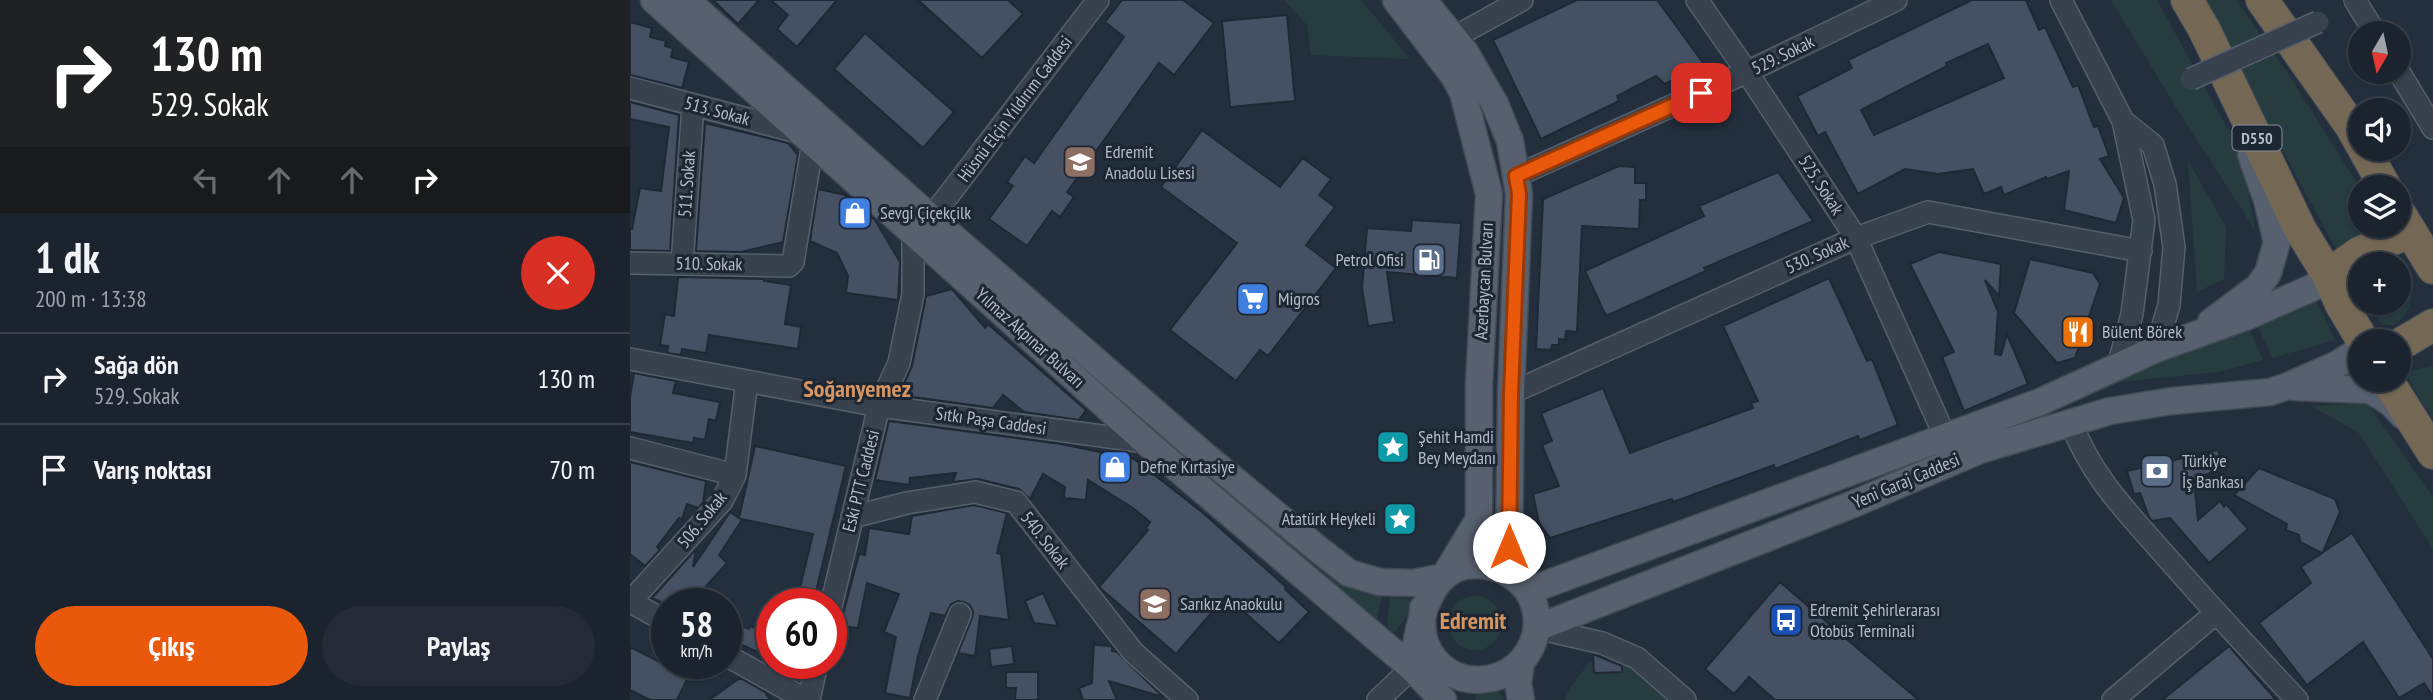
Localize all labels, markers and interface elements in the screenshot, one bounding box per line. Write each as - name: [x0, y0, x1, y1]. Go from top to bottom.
- text: 130 m: [150, 21, 263, 85]
- north arrow: [2348, 21, 2412, 84]
- map controls: [2348, 21, 2411, 392]
- icon: right: [35, 28, 126, 119]
- street label: 529. Sokak: [1748, 30, 1818, 80]
- street label: Hüsnü Elçin Yıldırım Caddesi: [952, 31, 1077, 186]
- pin: [1671, 63, 1731, 123]
- icon: arrive: [1682, 74, 1720, 112]
- text: 529. Sokak: [150, 83, 269, 125]
- street label: 513. Sokak: [682, 91, 752, 130]
- button: sound: [2348, 98, 2411, 161]
- road number: D550: [2232, 126, 2282, 150]
- place label: Edremit Anadolu Lisesi: [1105, 140, 1195, 184]
- school or university icon: Edremit Anadolu Lisesi: [1061, 143, 1099, 181]
- street label: 511. Sokak: [673, 150, 700, 218]
- street label: 525. Sokak: [1794, 150, 1849, 219]
- icon: left: [187, 161, 225, 199]
- icon: ahead: [260, 161, 298, 199]
- icon: ahead: [333, 161, 371, 199]
- icon: right: [406, 161, 444, 199]
- button: layers: [2348, 175, 2411, 238]
- shop icon: Sevgi Çiçekçilk: [836, 194, 874, 232]
- place label: Sevgi Çiçekçilk: [880, 201, 971, 224]
- street label: Azerbaycan Bulvarı: [1469, 222, 1498, 340]
- text: 1 dk: [35, 230, 100, 285]
- street label: 530. Sokak: [1782, 230, 1852, 279]
- button: close: [521, 236, 595, 310]
- fuel station icon: Petrol Ofisi: [1410, 241, 1448, 279]
- place label: Petrol Ofisi: [1336, 248, 1404, 271]
- street label: 510. Sokak: [675, 251, 743, 276]
- button: +: [2348, 252, 2411, 315]
- supermarket icon: Migros: [1234, 280, 1272, 318]
- street label: Yılmaz Akpınar Bulvarı: [971, 283, 1090, 393]
- text: 200 m · 13:38: [35, 284, 147, 313]
- place label: Migros: [1278, 287, 1320, 310]
- restaurant icon: Bülent Börek: [2059, 313, 2097, 351]
- place label: Bülent Börek: [2102, 320, 2182, 343]
- button: −: [2348, 329, 2411, 392]
- text: Sağa dön: [94, 348, 179, 381]
- icon: right: [35, 360, 73, 398]
- text: 130 m: [537, 362, 595, 395]
- district label: Soğanyemez: [803, 373, 911, 404]
- text: 529. Sokak: [94, 381, 179, 410]
- street label: Sıtkı Paşa Caddesi: [934, 401, 1048, 440]
- place label: Şehit Hamdi Bey Meydanı: [1418, 425, 1496, 469]
- street label: Eski PTT Caddesi: [837, 427, 884, 534]
- place icon: Şehit Hamdi Bey Meydanı: [1374, 428, 1412, 466]
- shop icon: Defne Kırtasiye: [1096, 448, 1134, 486]
- street label: Yeni Garaj Caddesi: [1849, 448, 1963, 513]
- place label: Türkiye İş Bankası: [2182, 449, 2244, 493]
- icon: arrive: [35, 451, 73, 489]
- bank icon: Türkiye İş Bankası: [2138, 452, 2176, 490]
- text: Varış noktası: [94, 453, 212, 486]
- text: 70 m: [549, 453, 595, 486]
- place label: Defne Kırtasiye: [1140, 455, 1235, 478]
- street label: 506. Sokak: [672, 486, 732, 553]
- place icon: Atatürk Heykeli: [1381, 500, 1419, 538]
- street label: 540. Sokak: [1016, 506, 1075, 573]
- place label: Atatürk Heykeli: [1282, 507, 1376, 530]
- position arrow: [1472, 510, 1546, 584]
- school or university icon: Sarıkız Anaokulu: [1136, 585, 1174, 623]
- speed limit sign: 60: [756, 588, 847, 679]
- place label: Sarıkız Anaokulu: [1180, 592, 1282, 615]
- place label: Edremit Şehirlerarası Otobüs Terminali: [1810, 598, 1940, 642]
- text: 58: [680, 601, 713, 647]
- bus stop icon: Edremit Şehirlerarası Otobüs Terminali: [1767, 601, 1805, 639]
- district label: Edremit: [1440, 605, 1506, 636]
- button: Çıkış: [35, 606, 308, 686]
- button: Paylaş: [322, 606, 595, 686]
- text: km/h: [681, 639, 712, 662]

